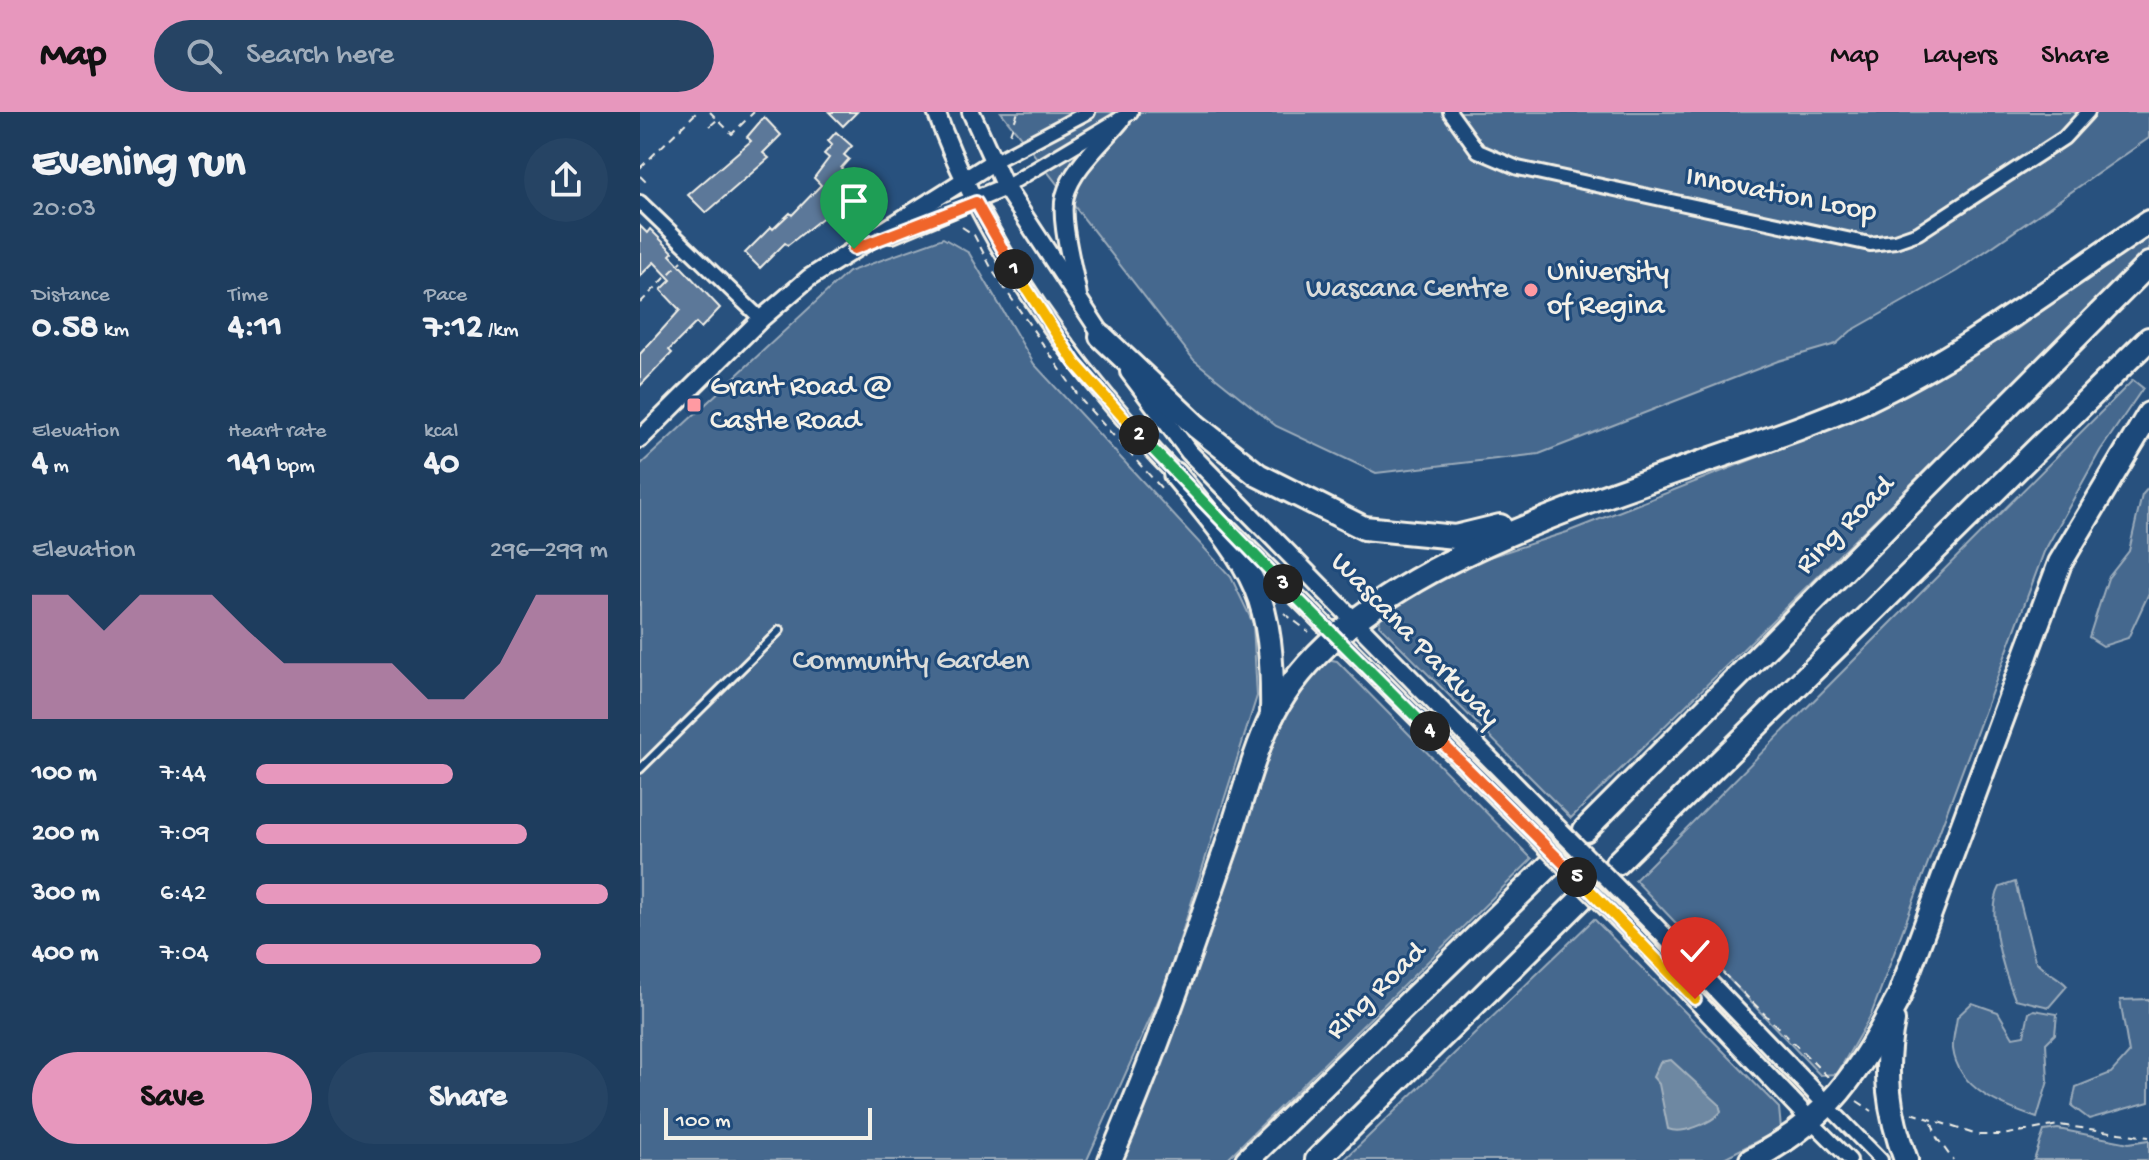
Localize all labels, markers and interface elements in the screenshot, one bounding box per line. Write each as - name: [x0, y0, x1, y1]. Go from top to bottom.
- search box: [154, 20, 714, 92]
- text: Map: [40, 34, 106, 78]
- icon: search: [182, 34, 226, 78]
- text: Search here: [246, 39, 394, 74]
- text: Map: [1830, 40, 1879, 73]
- text: Layers: [1923, 40, 1997, 73]
- text: Share: [2041, 40, 2109, 73]
- button: share: [524, 138, 608, 222]
- text: Evening run: [32, 139, 245, 191]
- street label: Innovation Loop: [1683, 160, 1880, 232]
- pin: [820, 167, 888, 249]
- icon: arrive: [832, 179, 876, 223]
- text: 20:03: [32, 195, 96, 226]
- pin: 1: [994, 249, 1034, 289]
- text: 1: [1010, 256, 1018, 282]
- place label: University of Regina: [1547, 256, 1669, 325]
- park label: Wascana Centre: [1306, 273, 1509, 308]
- marker: University of Regina: [1522, 281, 1540, 299]
- text: Distance: [32, 283, 110, 309]
- text: Time: [228, 283, 268, 309]
- text: Pace: [424, 283, 467, 309]
- text: 0.58: [32, 309, 99, 349]
- text: 4:11: [228, 309, 282, 349]
- text: 7:12: [424, 309, 483, 349]
- text: km: [99, 318, 129, 344]
- text: /km: [483, 318, 519, 344]
- place label: Grant Road @ Castle Road: [710, 371, 892, 440]
- marker: Grant Road @ Castle Road: [685, 396, 703, 414]
- pin: 2: [1119, 415, 1159, 455]
- text: Elevation: [32, 419, 119, 445]
- text: Heart rate: [228, 419, 326, 445]
- text: kcal: [424, 419, 458, 445]
- text: 2: [1134, 422, 1144, 448]
- text: 4: [32, 445, 48, 485]
- text: 141: [228, 445, 272, 485]
- text: 40: [424, 445, 459, 485]
- text: m: [48, 454, 69, 480]
- text: bpm: [272, 454, 315, 480]
- street label: Ring Road: [1789, 467, 1905, 583]
- text: Elevation: [32, 536, 135, 567]
- text: 296–299 m: [490, 536, 608, 567]
- street label: Wascana Parkway: [1322, 546, 1507, 736]
- pin: 3: [1263, 564, 1303, 604]
- text: 3: [1277, 571, 1289, 597]
- park label: Community Garden: [793, 645, 1029, 680]
- pin: 4: [1410, 711, 1450, 751]
- text: 4: [1425, 718, 1435, 744]
- text: 100 m: [32, 759, 97, 790]
- text: 7:44: [160, 759, 206, 790]
- text: 200 m: [32, 819, 99, 850]
- text: 7:09: [160, 819, 209, 850]
- pin: 5: [1557, 857, 1597, 897]
- text: 5: [1571, 864, 1583, 890]
- text: 300 m: [32, 879, 100, 910]
- text: 6:42: [160, 879, 206, 910]
- pin: [1661, 917, 1729, 999]
- icon: check: [1673, 929, 1717, 973]
- street label: Ring Road: [1319, 934, 1436, 1048]
- text: 400 m: [32, 939, 98, 970]
- text: 7:04: [160, 939, 209, 970]
- button: Save: [32, 1052, 312, 1144]
- button: Share: [328, 1052, 608, 1144]
- scale bar: [664, 1104, 872, 1140]
- text: 100 m: [676, 1109, 731, 1135]

